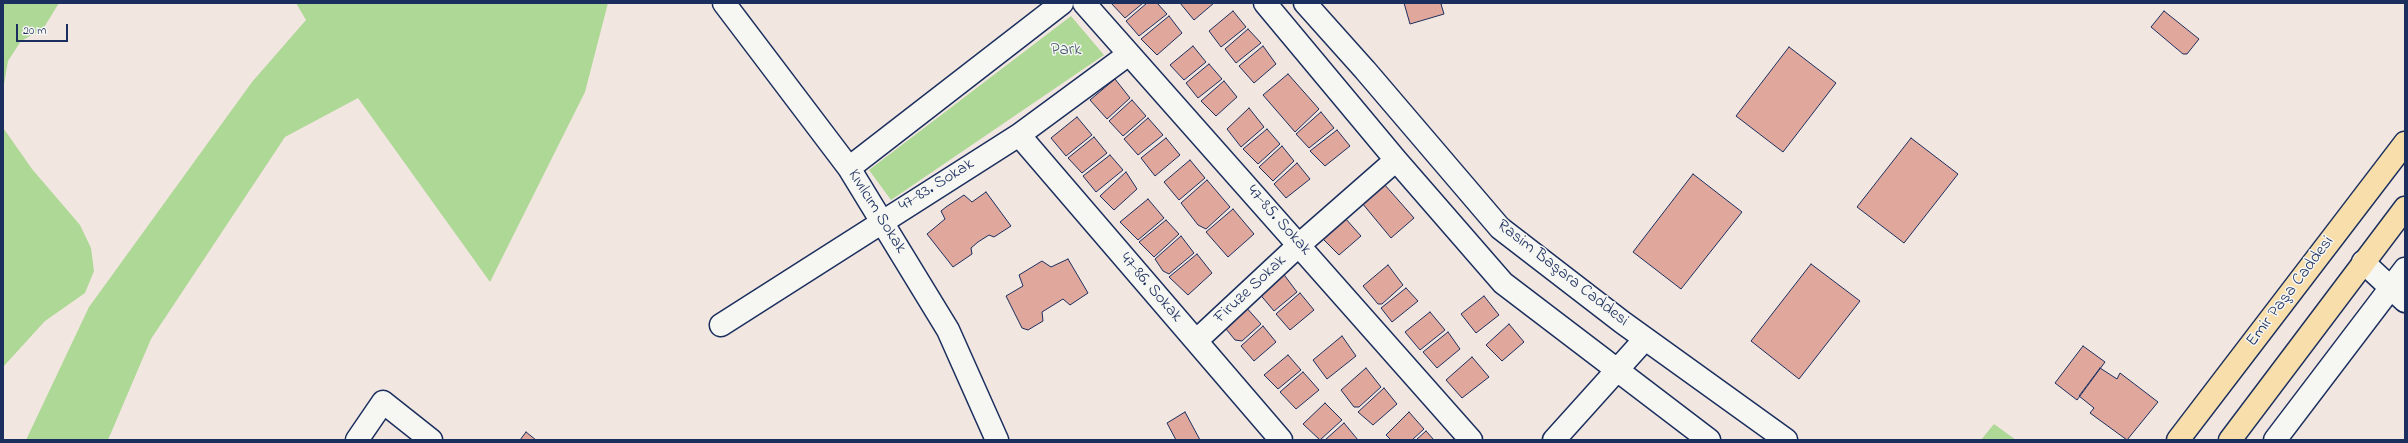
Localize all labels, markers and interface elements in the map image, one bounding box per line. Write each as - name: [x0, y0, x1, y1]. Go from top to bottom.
- scale bar: [18, 16, 70, 42]
- text: 20 m: [23, 22, 46, 40]
- park label: Park: [1051, 41, 1081, 61]
- street label: 47-83. Sokak: [896, 155, 978, 217]
- street label: Kıvılcım Sokak: [842, 166, 910, 258]
- street label: 47-85. Sokak: [1241, 182, 1315, 260]
- street label: Rasim Başara Caddesi: [1492, 216, 1632, 332]
- street label: Emir Paşa Caddesi: [2243, 233, 2339, 351]
- street label: 47-86. Sokak: [1114, 249, 1186, 327]
- street label: Firuze Sokak: [1211, 251, 1291, 329]

